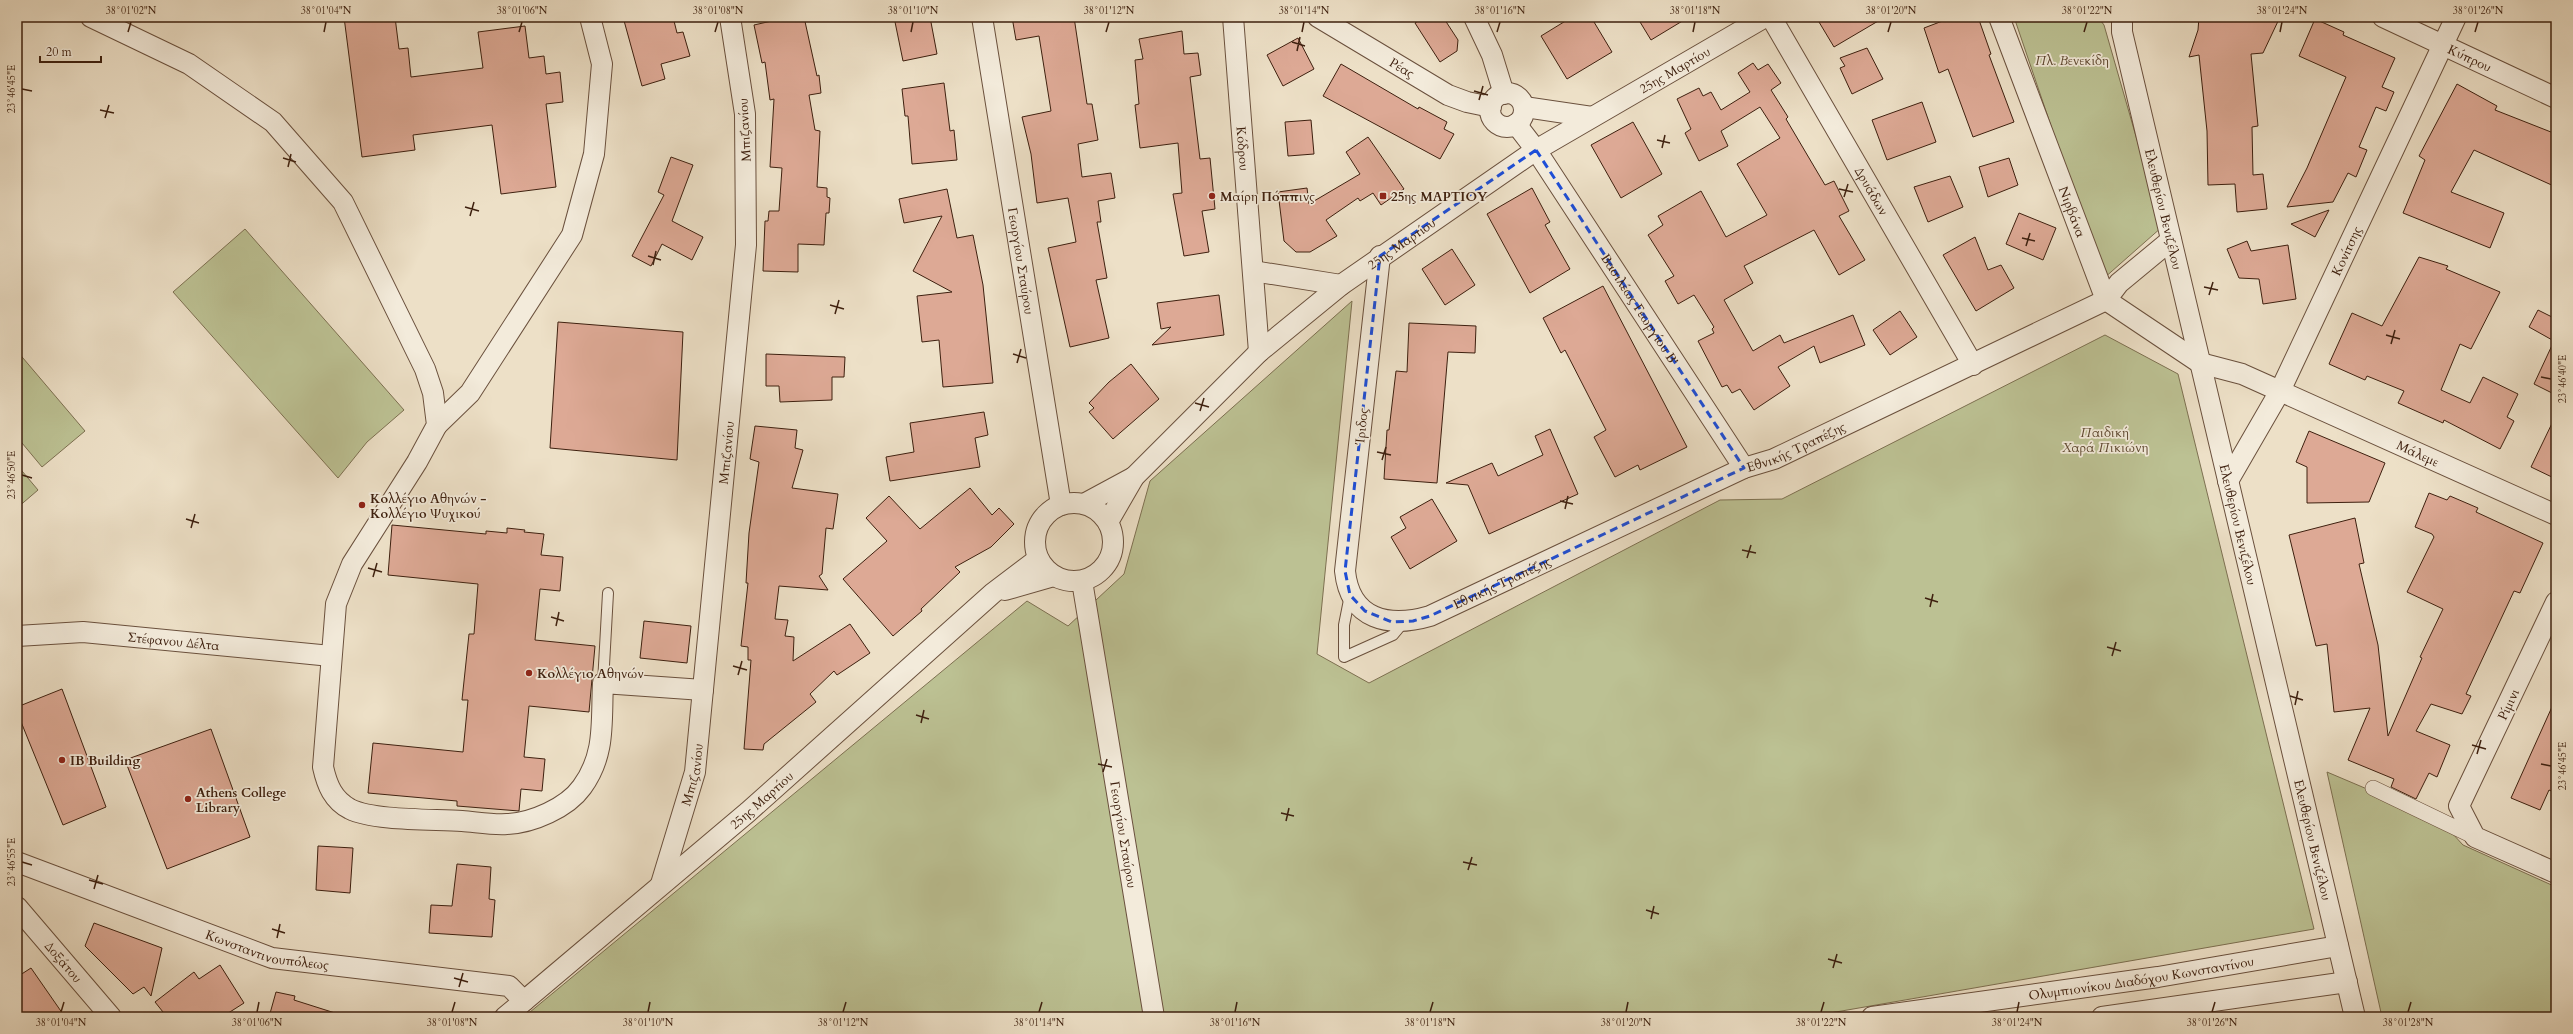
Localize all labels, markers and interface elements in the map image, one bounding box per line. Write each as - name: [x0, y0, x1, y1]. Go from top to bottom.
- text: 38°01'02"N: [106, 4, 157, 18]
- text: 38°01'04"N: [301, 4, 352, 18]
- text: 38°01'06"N: [497, 4, 548, 18]
- text: 38°01'08"N: [693, 4, 744, 18]
- text: 38°01'10"N: [888, 4, 939, 18]
- text: 38°01'12"N: [1084, 4, 1135, 18]
- text: 38°01'14"N: [1279, 4, 1330, 18]
- text: 38°01'16"N: [1475, 4, 1526, 18]
- text: 38°01'18"N: [1670, 4, 1721, 18]
- text: 38°01'20"N: [1866, 4, 1917, 18]
- text: 38°01'22"N: [2062, 4, 2113, 18]
- text: 38°01'24"N: [2257, 4, 2308, 18]
- text: 38°01'26"N: [2453, 4, 2504, 18]
- scale bar: [40, 38, 101, 64]
- street label: Κύπρου: [2445, 41, 2494, 77]
- street label: 25ης Μαρτίου: [1636, 43, 1714, 98]
- text: 20 m: [46, 44, 73, 60]
- park label: Πλ. Βενεκίδη: [2035, 52, 2109, 70]
- street label: Ρέας: [1386, 54, 1418, 83]
- text: 23°46'45"E: [5, 65, 19, 113]
- street label: Μπιζανίου: [734, 98, 756, 162]
- street label: Κόδρου: [1232, 126, 1253, 172]
- street label: Ελευθερίου Βενιζέλου: [2140, 147, 2186, 272]
- street label: Δρυάδων: [1850, 164, 1892, 219]
- street label: Νιρβάνα: [2054, 184, 2089, 240]
- place label: Μαίρη Πόππινς: [1220, 188, 1315, 206]
- place label: 25ης ΜΑΡΤΙΟΥ: [1391, 188, 1488, 206]
- marker: Μαίρη Πόππινς: [1207, 191, 1217, 201]
- marker: 25ης ΜΑΡΤΙΟΥ: [1378, 191, 1388, 201]
- street label: Γεωργίου Σταύρου: [1003, 206, 1038, 316]
- street label: 25ης Μαρτίου: [1364, 214, 1440, 274]
- street label: Κονίτσης: [2328, 223, 2366, 279]
- street label: Βασιλέως Γεωργίου Β': [1596, 250, 1682, 369]
- text: 23°46'40"E: [2556, 355, 2570, 403]
- street label: Ίριδος: [1351, 407, 1373, 446]
- street label: Εθνικής Τραπέζης: [1745, 418, 1849, 477]
- street label: Μπιζανίου: [715, 420, 739, 485]
- park label: Παιδική Χαρά Πικιώνη: [2062, 424, 2149, 457]
- street label: Μάλεμε: [2393, 437, 2442, 471]
- text: 23°46'50"E: [5, 451, 19, 499]
- street label: Ελευθερίου Βενιζέλου: [2215, 462, 2261, 587]
- place label: Κολλέγιο Αθηνών - Κολλέγιο Ψυχικού: [370, 490, 486, 523]
- marker: Κολλέγιο Αθηνών - Κολλέγιο Ψυχικού: [357, 500, 367, 510]
- street label: Εθνικής Τραπέζης: [1450, 552, 1555, 614]
- street label: Στέφανου Δέλτα: [127, 628, 220, 655]
- place label: Κολλέγιο Αθηνών: [537, 665, 644, 683]
- marker: Κολλέγιο Αθηνών: [524, 668, 534, 678]
- street label: Ρίμινι: [2494, 686, 2524, 723]
- street label: Μπιζανίου: [677, 742, 708, 808]
- text: 23°46'45"E: [2556, 742, 2570, 790]
- place label: IB Building: [70, 752, 140, 770]
- marker: IB Building: [57, 755, 67, 765]
- street label: 25ης Μαρτίου: [726, 767, 798, 834]
- street label: Ελευθερίου Βενιζέλου: [2289, 778, 2335, 902]
- street label: Γεωργίου Σταύρου: [1105, 780, 1141, 890]
- place label: Athens College Library: [196, 784, 286, 817]
- marker: Athens College Library: [183, 794, 193, 804]
- text: 23°46'55"E: [5, 838, 19, 886]
- street label: Κωνσταντινουπόλεως: [203, 926, 330, 975]
- street label: Δοξάτου: [40, 938, 86, 987]
- street label: Ολυμπιονίκου Διαδόχου Κωνσταντίνου: [2027, 953, 2256, 1005]
- text: 38°01'04"N: [36, 1016, 87, 1030]
- text: 38°01'06"N: [232, 1016, 283, 1030]
- text: 38°01'08"N: [427, 1016, 478, 1030]
- text: 38°01'10"N: [623, 1016, 674, 1030]
- text: 38°01'12"N: [818, 1016, 869, 1030]
- text: 38°01'14"N: [1014, 1016, 1065, 1030]
- text: 38°01'16"N: [1210, 1016, 1261, 1030]
- text: 38°01'18"N: [1405, 1016, 1456, 1030]
- text: 38°01'20"N: [1601, 1016, 1652, 1030]
- text: 38°01'22"N: [1796, 1016, 1847, 1030]
- text: 38°01'24"N: [1992, 1016, 2043, 1030]
- text: 38°01'26"N: [2187, 1016, 2238, 1030]
- text: 38°01'28"N: [2383, 1016, 2434, 1030]

